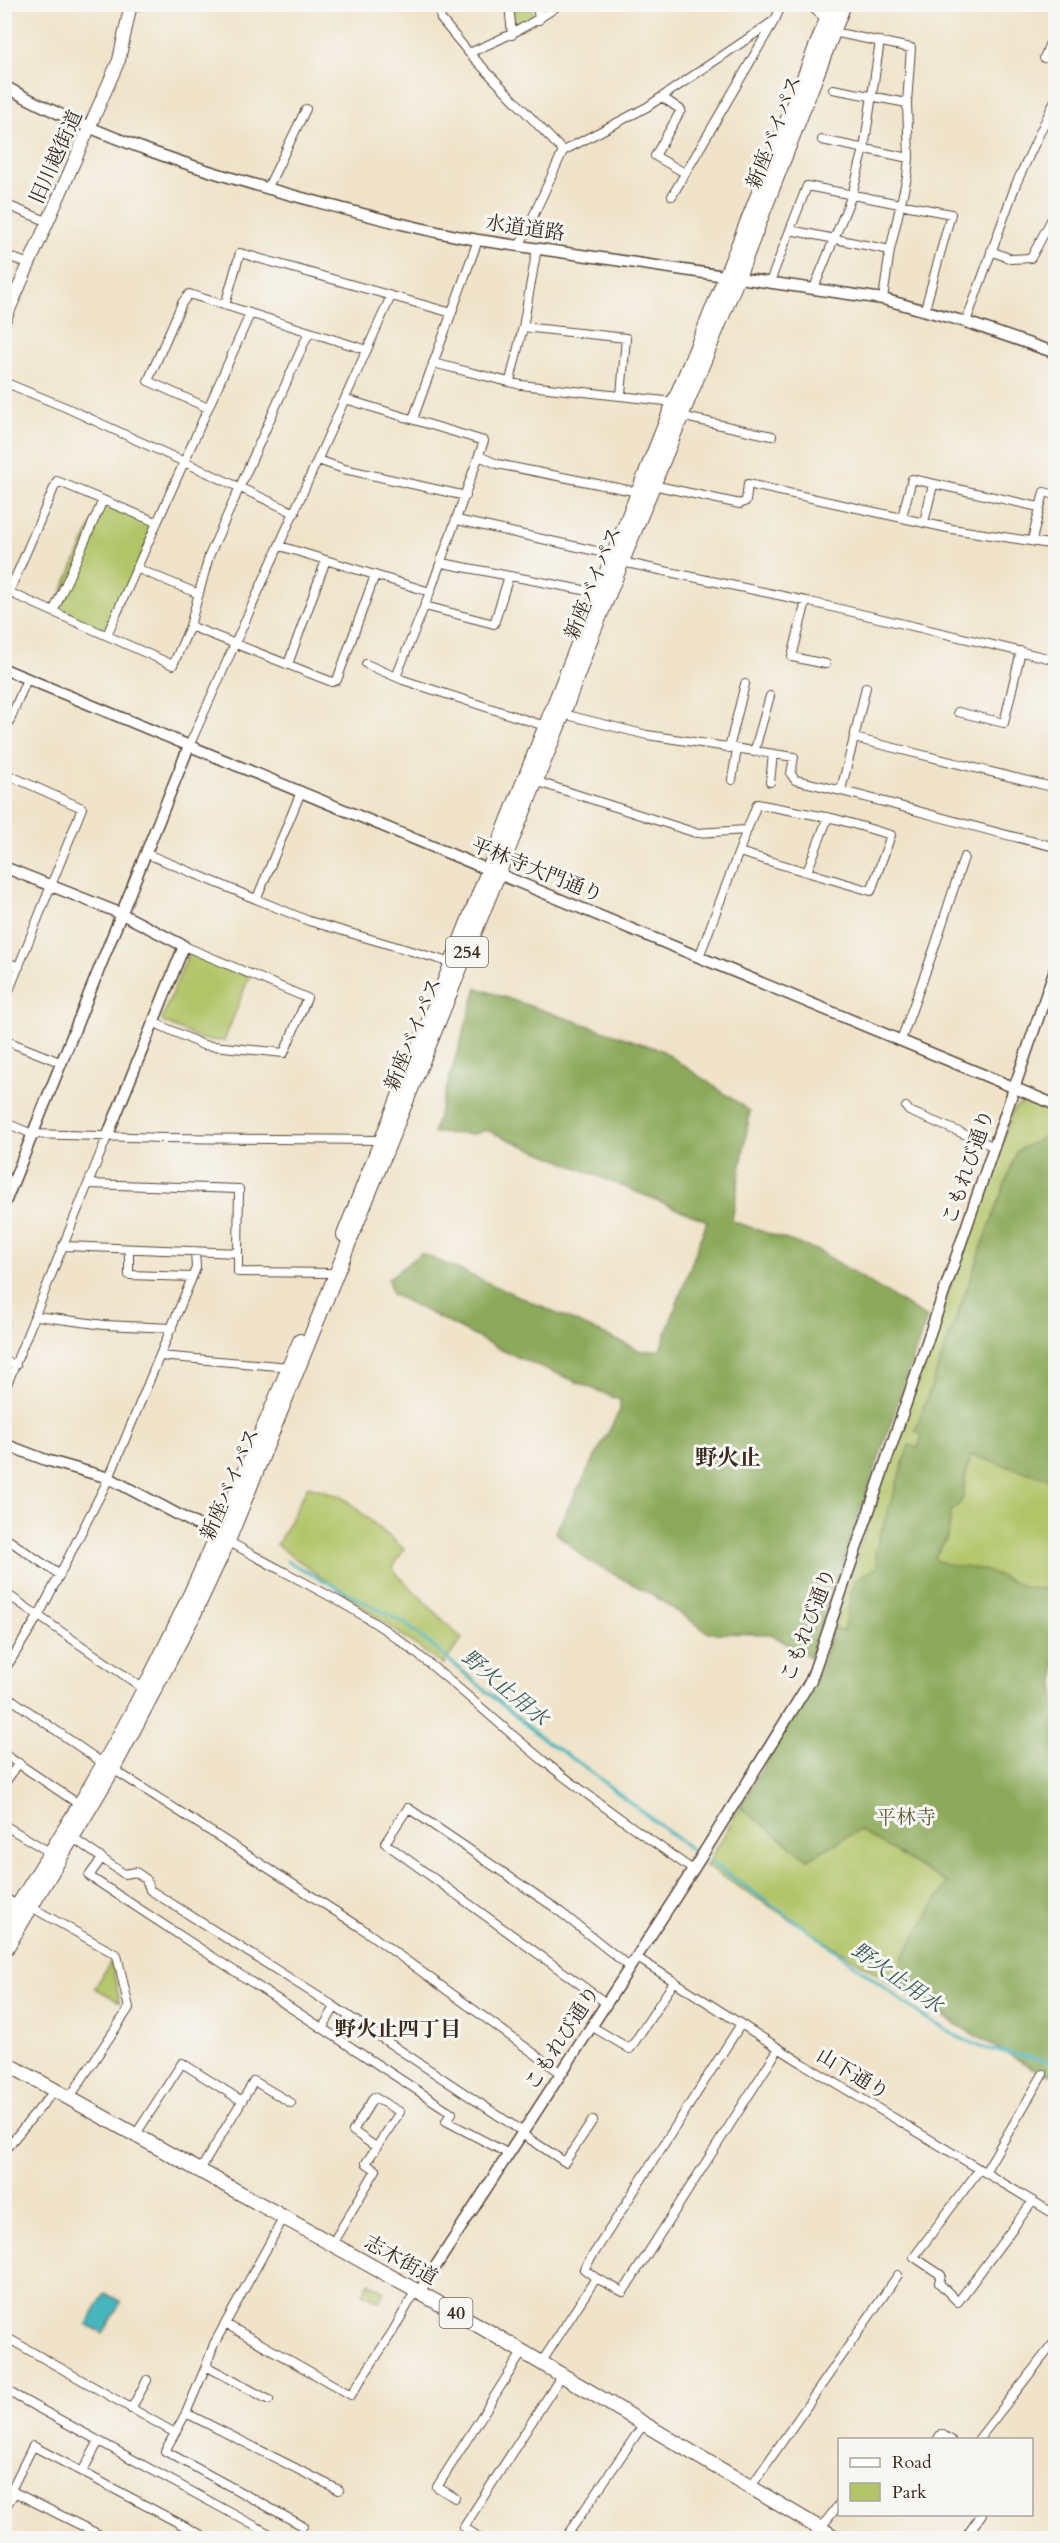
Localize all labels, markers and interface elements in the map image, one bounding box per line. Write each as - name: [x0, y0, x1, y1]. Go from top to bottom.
- street label: 新座バイパス: [740, 71, 808, 193]
- street label: 旧川越街道: [23, 106, 89, 208]
- street label: 水道道路: [484, 209, 566, 247]
- street label: 新座バイパス: [558, 522, 628, 644]
- street label: 平林寺大門通り: [467, 831, 607, 909]
- road number: 254: [446, 937, 488, 967]
- street label: 新座バイパス: [378, 973, 448, 1095]
- street label: こもれび通り: [936, 1106, 1000, 1228]
- street label: 新座バイパス: [194, 1424, 266, 1544]
- district label: 野火止: [695, 1443, 761, 1473]
- street label: こもれび通り: [774, 1564, 842, 1686]
- water label: 野火止用水: [455, 1643, 556, 1734]
- park label: 平林寺: [876, 1804, 936, 1831]
- water label: 野火止用水: [846, 1936, 950, 2021]
- street label: こもれび通り: [518, 1980, 606, 2096]
- district label: 野火止四丁目: [335, 2015, 461, 2044]
- street label: 山下通り: [812, 2042, 894, 2106]
- street label: 志木街道: [359, 2229, 443, 2291]
- road number: 40: [440, 2298, 472, 2328]
- legend: [838, 2438, 1033, 2516]
- text: Road: [892, 2450, 932, 2475]
- text: Park: [892, 2480, 927, 2505]

